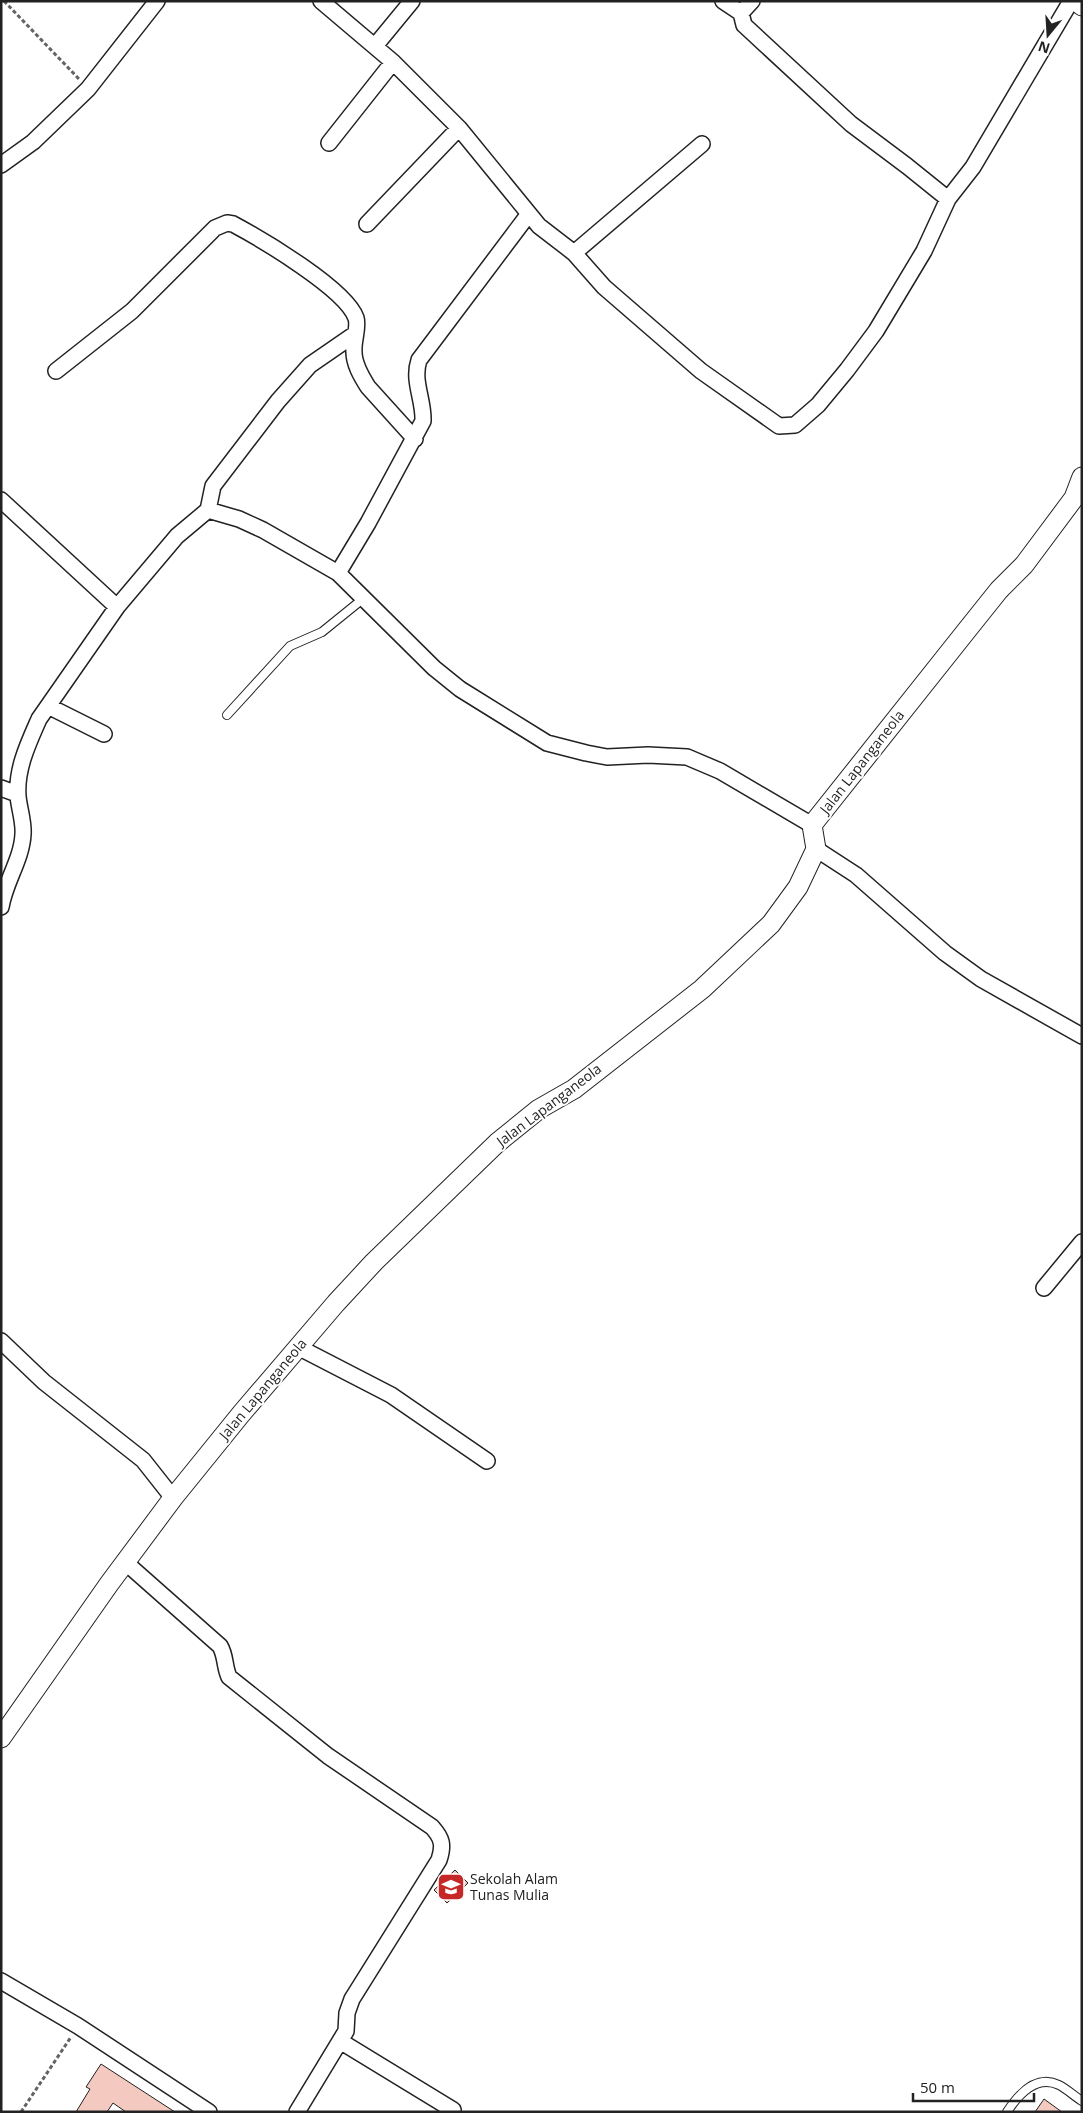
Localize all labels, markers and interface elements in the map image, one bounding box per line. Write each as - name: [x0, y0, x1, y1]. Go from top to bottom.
- north arrow: [1023, 10, 1073, 60]
- text: N: [1035, 37, 1052, 59]
- street label: Jalan Lapanganeola: [814, 706, 908, 819]
- street label: Jalan Lapanganeola: [491, 1059, 605, 1152]
- street label: Jalan Lapanganeola: [213, 1334, 311, 1445]
- place label: Sekolah Alam Tunas Mulia: [470, 1869, 558, 1904]
- school or university icon: Sekolah Alam Tunas Mulia: [436, 1872, 466, 1902]
- scale bar: [913, 2070, 1034, 2102]
- text: 50 m: [920, 2077, 955, 2097]

